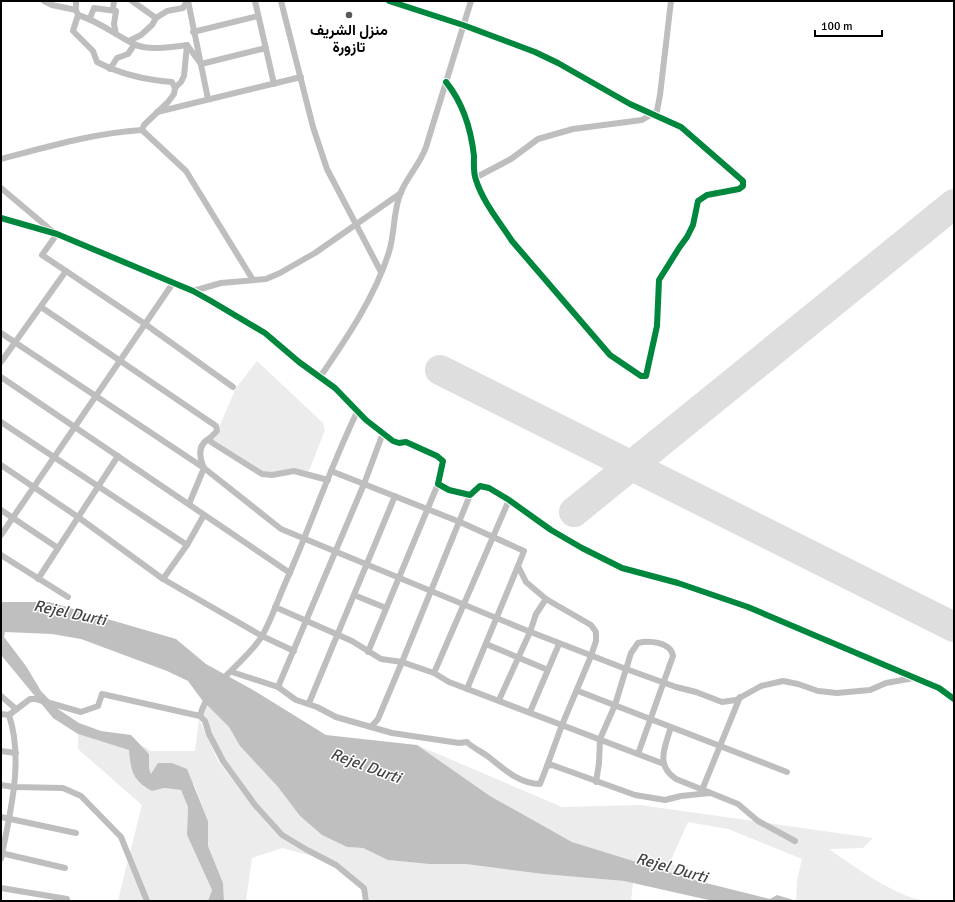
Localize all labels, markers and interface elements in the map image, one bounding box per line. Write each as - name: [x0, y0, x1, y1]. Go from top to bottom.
- marker: منزل الشريف تازورة: [344, 10, 354, 20]
- scale bar: [815, 12, 882, 38]
- text: 100 m: [821, 19, 853, 34]
- place label: منزل الشريف تازورة: [310, 21, 388, 56]
- water label: Rejel Durti: [32, 596, 109, 631]
- water label: Rejel Durti: [328, 744, 405, 788]
- water label: Rejel Durti: [634, 848, 711, 888]

